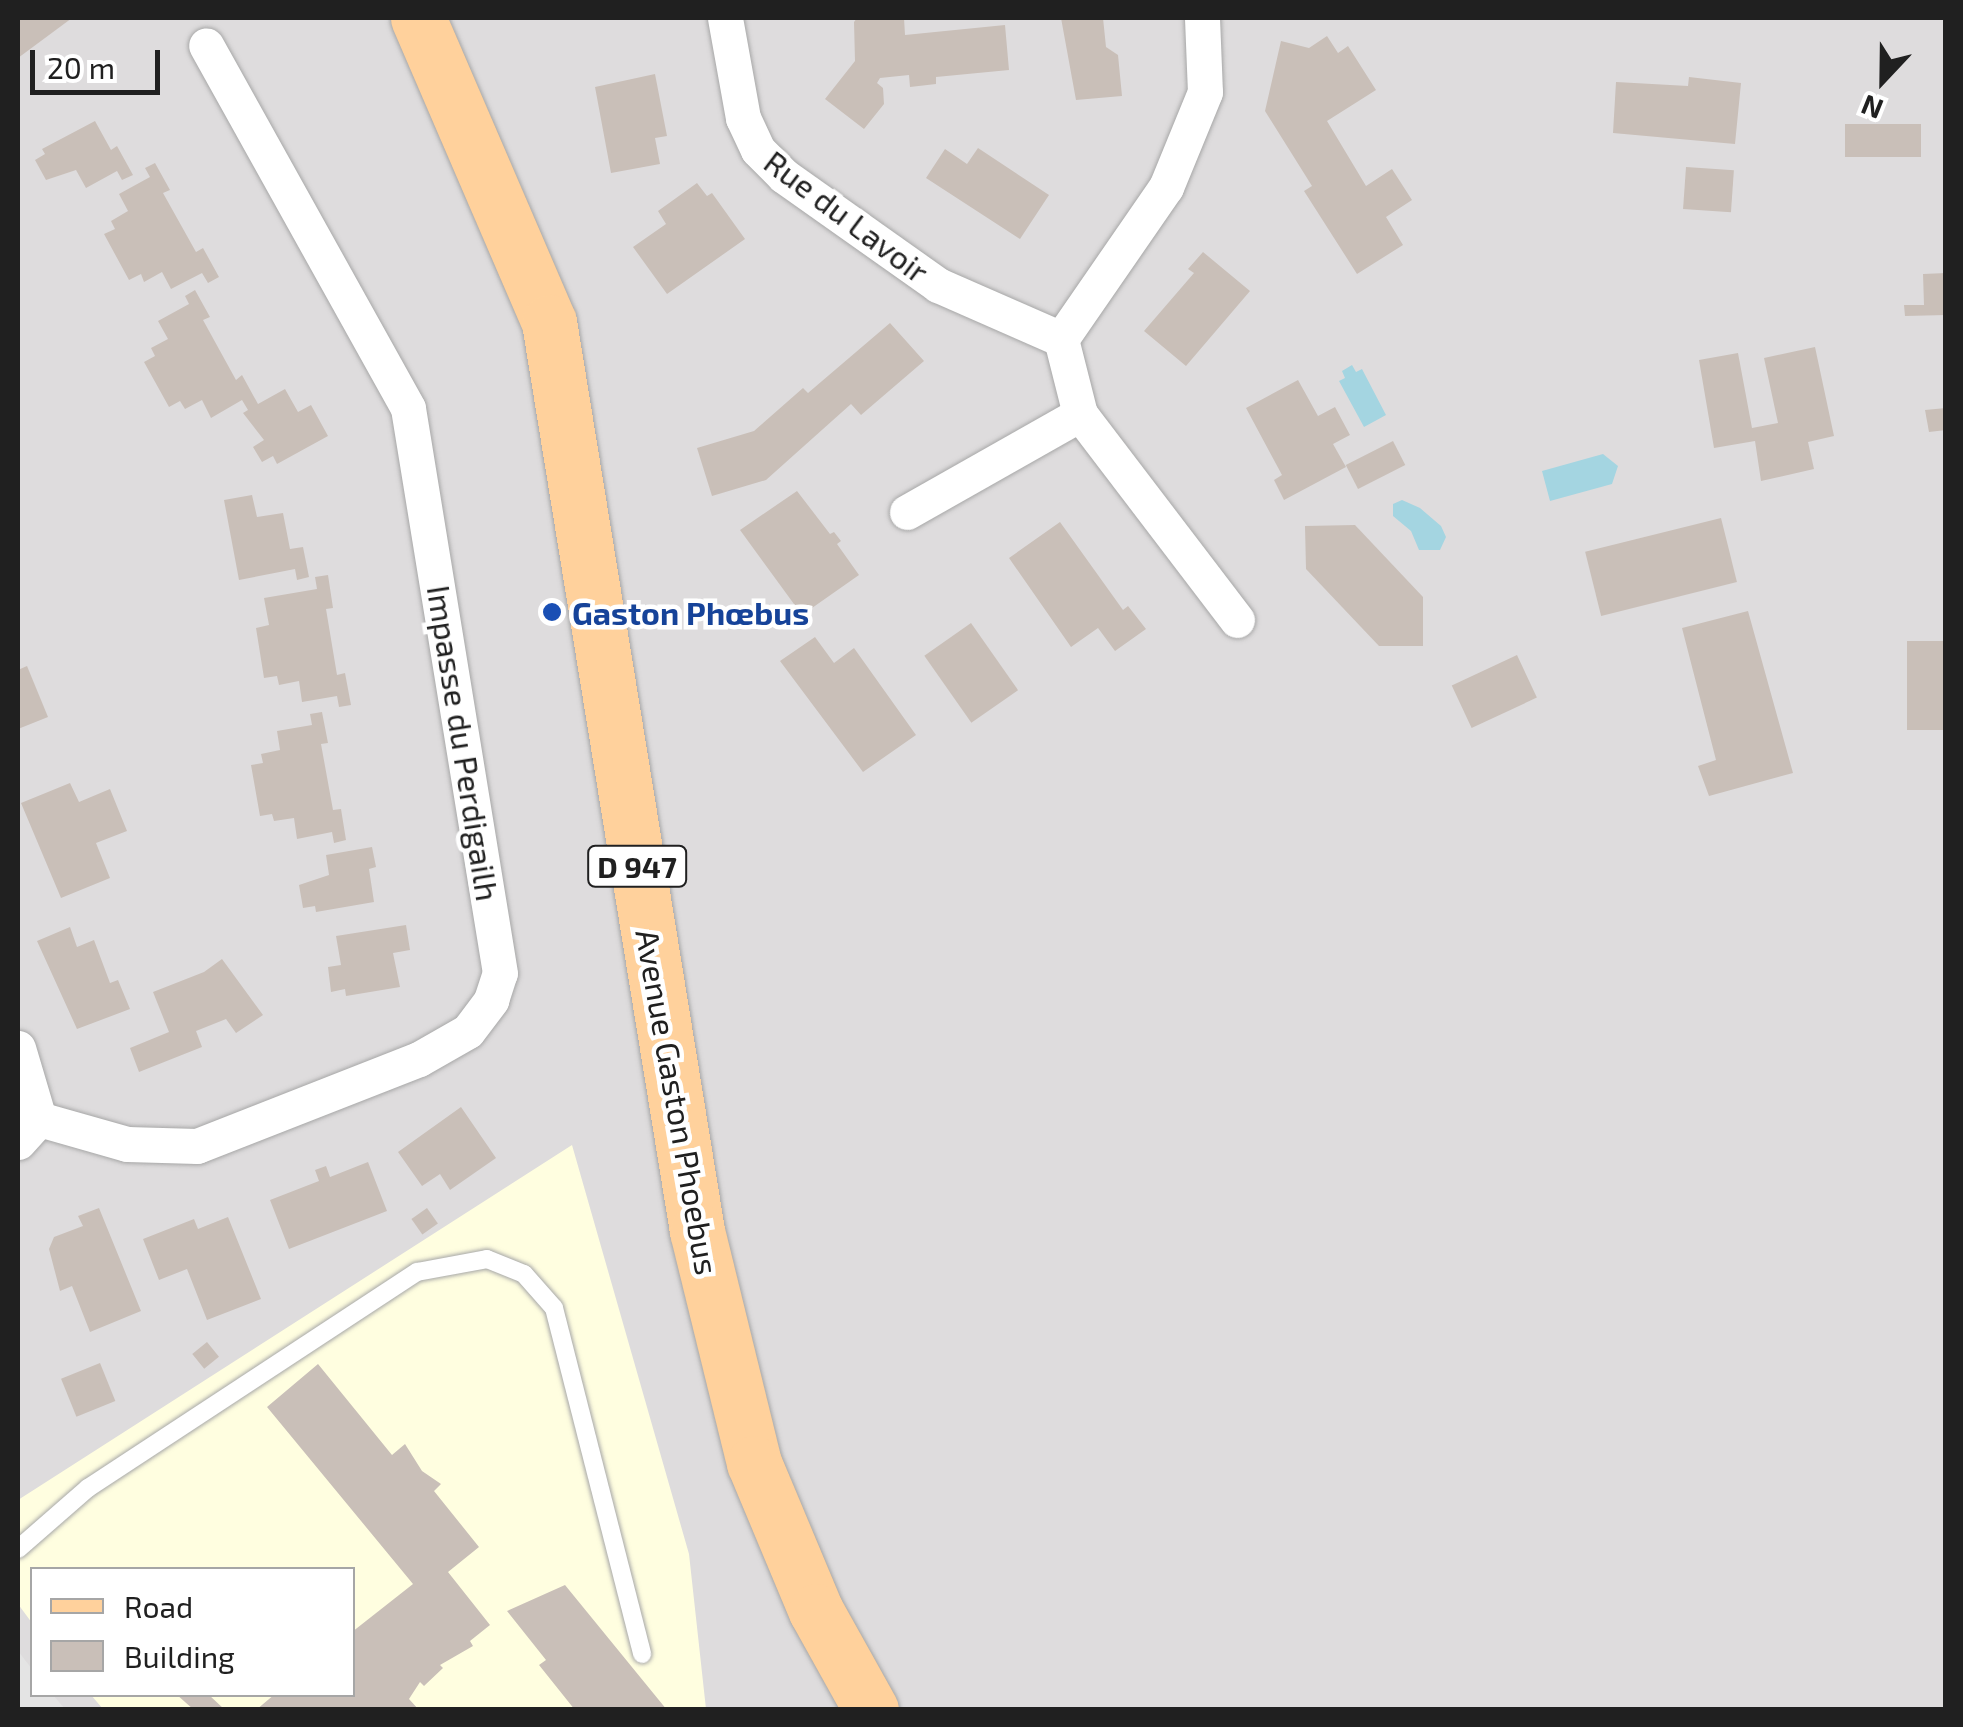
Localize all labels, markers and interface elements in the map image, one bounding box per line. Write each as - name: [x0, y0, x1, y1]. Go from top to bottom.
- scale bar: [35, 30, 165, 92]
- north arrow: [1833, 30, 1933, 130]
- text: 20 m: [47, 49, 115, 85]
- text: N: [1856, 88, 1888, 127]
- street label: Rue du Lavoir: [757, 142, 937, 290]
- street label: Impasse du Perdigailh: [420, 582, 508, 904]
- place label: Gaston Phœbus: [572, 593, 809, 631]
- marker: Gaston Phœbus: [541, 601, 563, 623]
- road number: D 947: [587, 841, 687, 891]
- street label: Avenue Gaston Phoebus: [629, 926, 727, 1278]
- legend: [30, 1567, 355, 1697]
- text: Road: [124, 1588, 193, 1624]
- text: Building: [124, 1638, 235, 1674]

